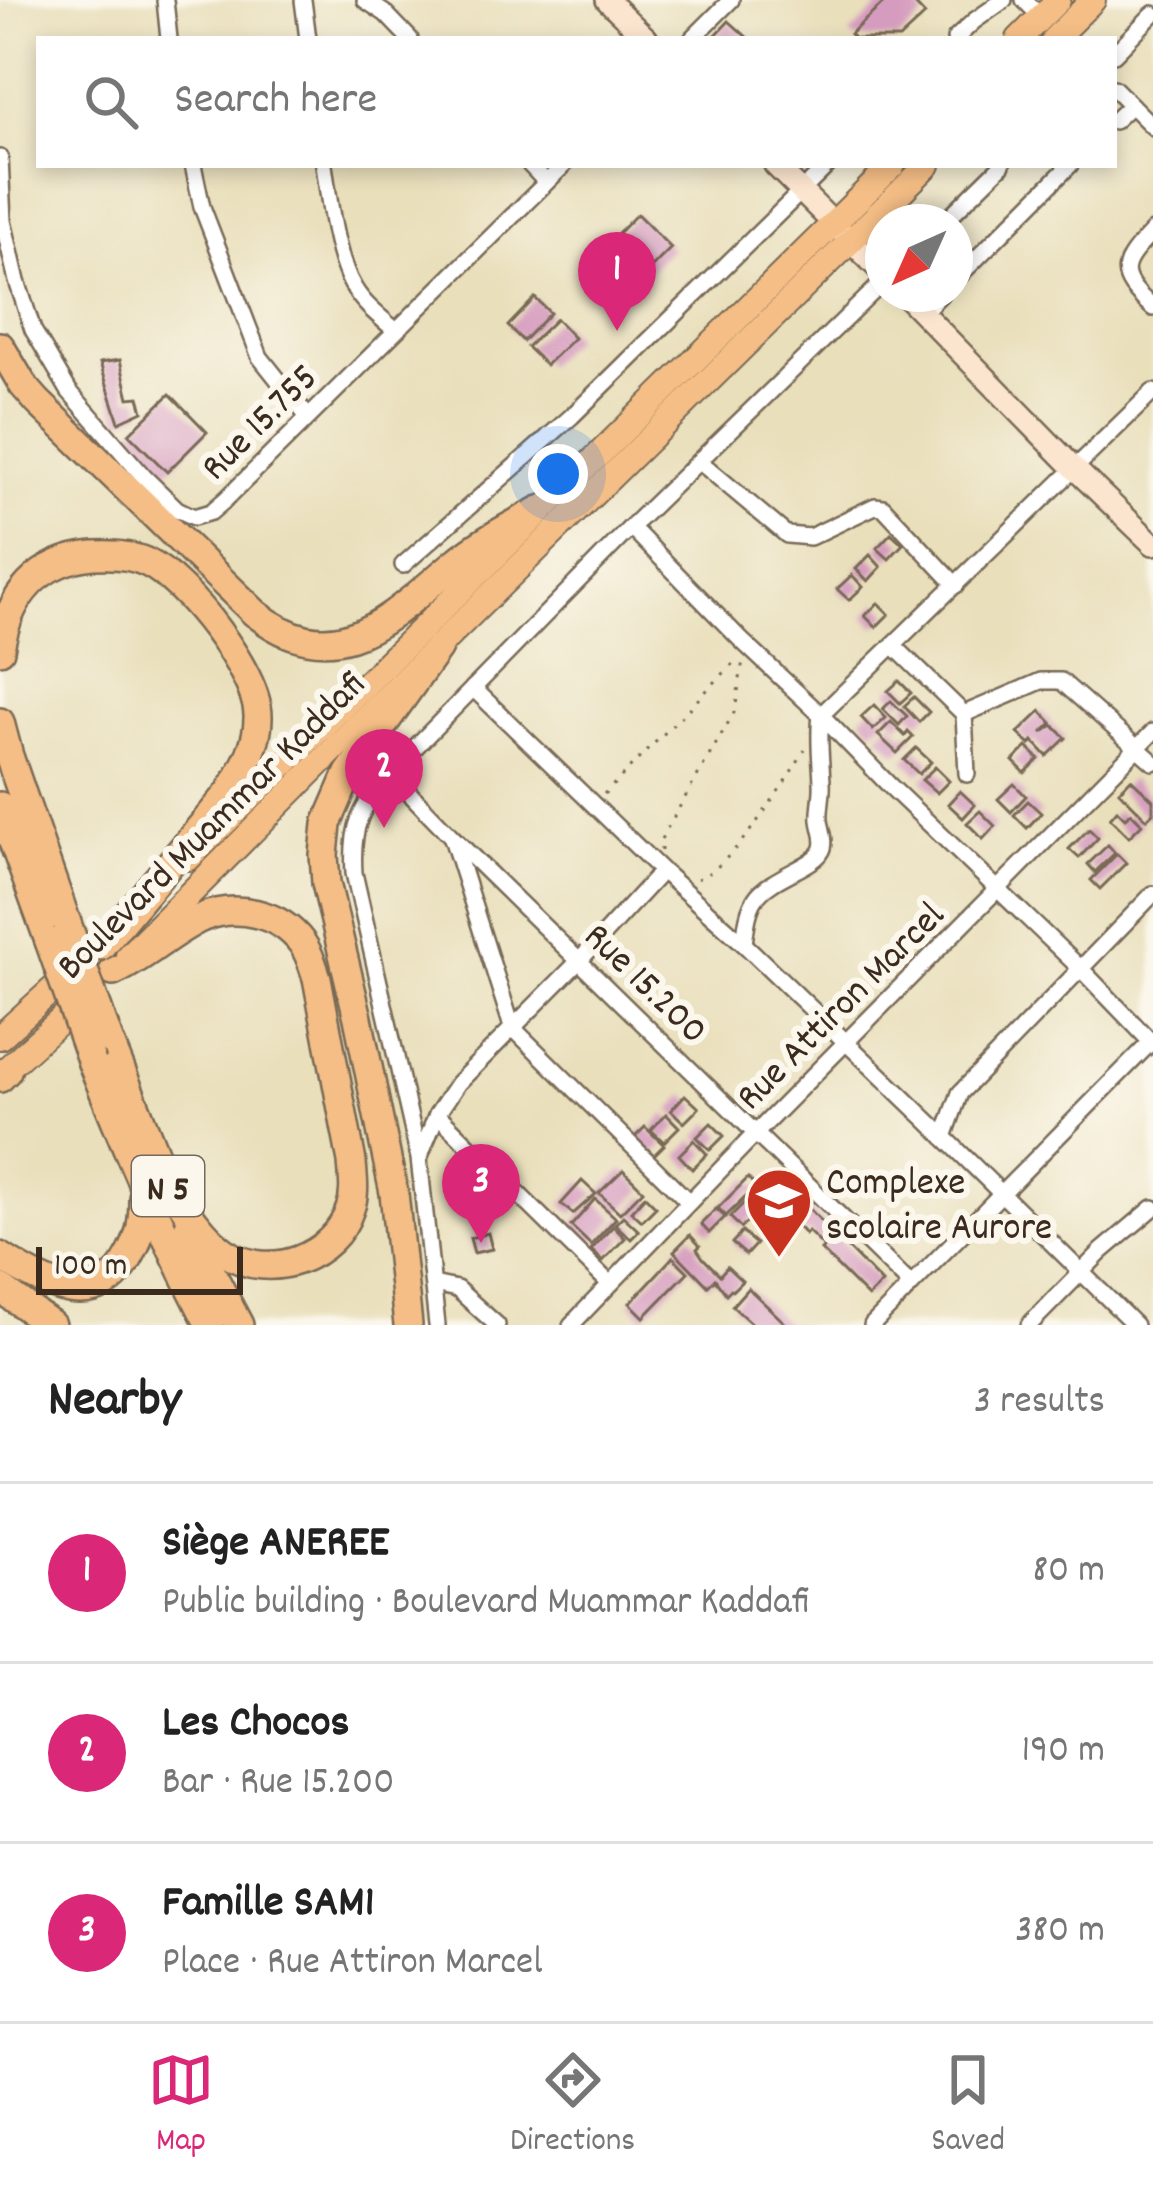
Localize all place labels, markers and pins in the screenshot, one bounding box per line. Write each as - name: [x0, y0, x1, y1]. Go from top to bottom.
- pin: 1: [578, 232, 656, 331]
- pin: 2: [345, 729, 423, 828]
- pin: 3: [442, 1144, 520, 1243]
- place label: Complexe scolaire Aurore: [826, 1158, 1052, 1258]
- school or university icon: Complexe scolaire Aurore: [744, 1166, 814, 1260]

